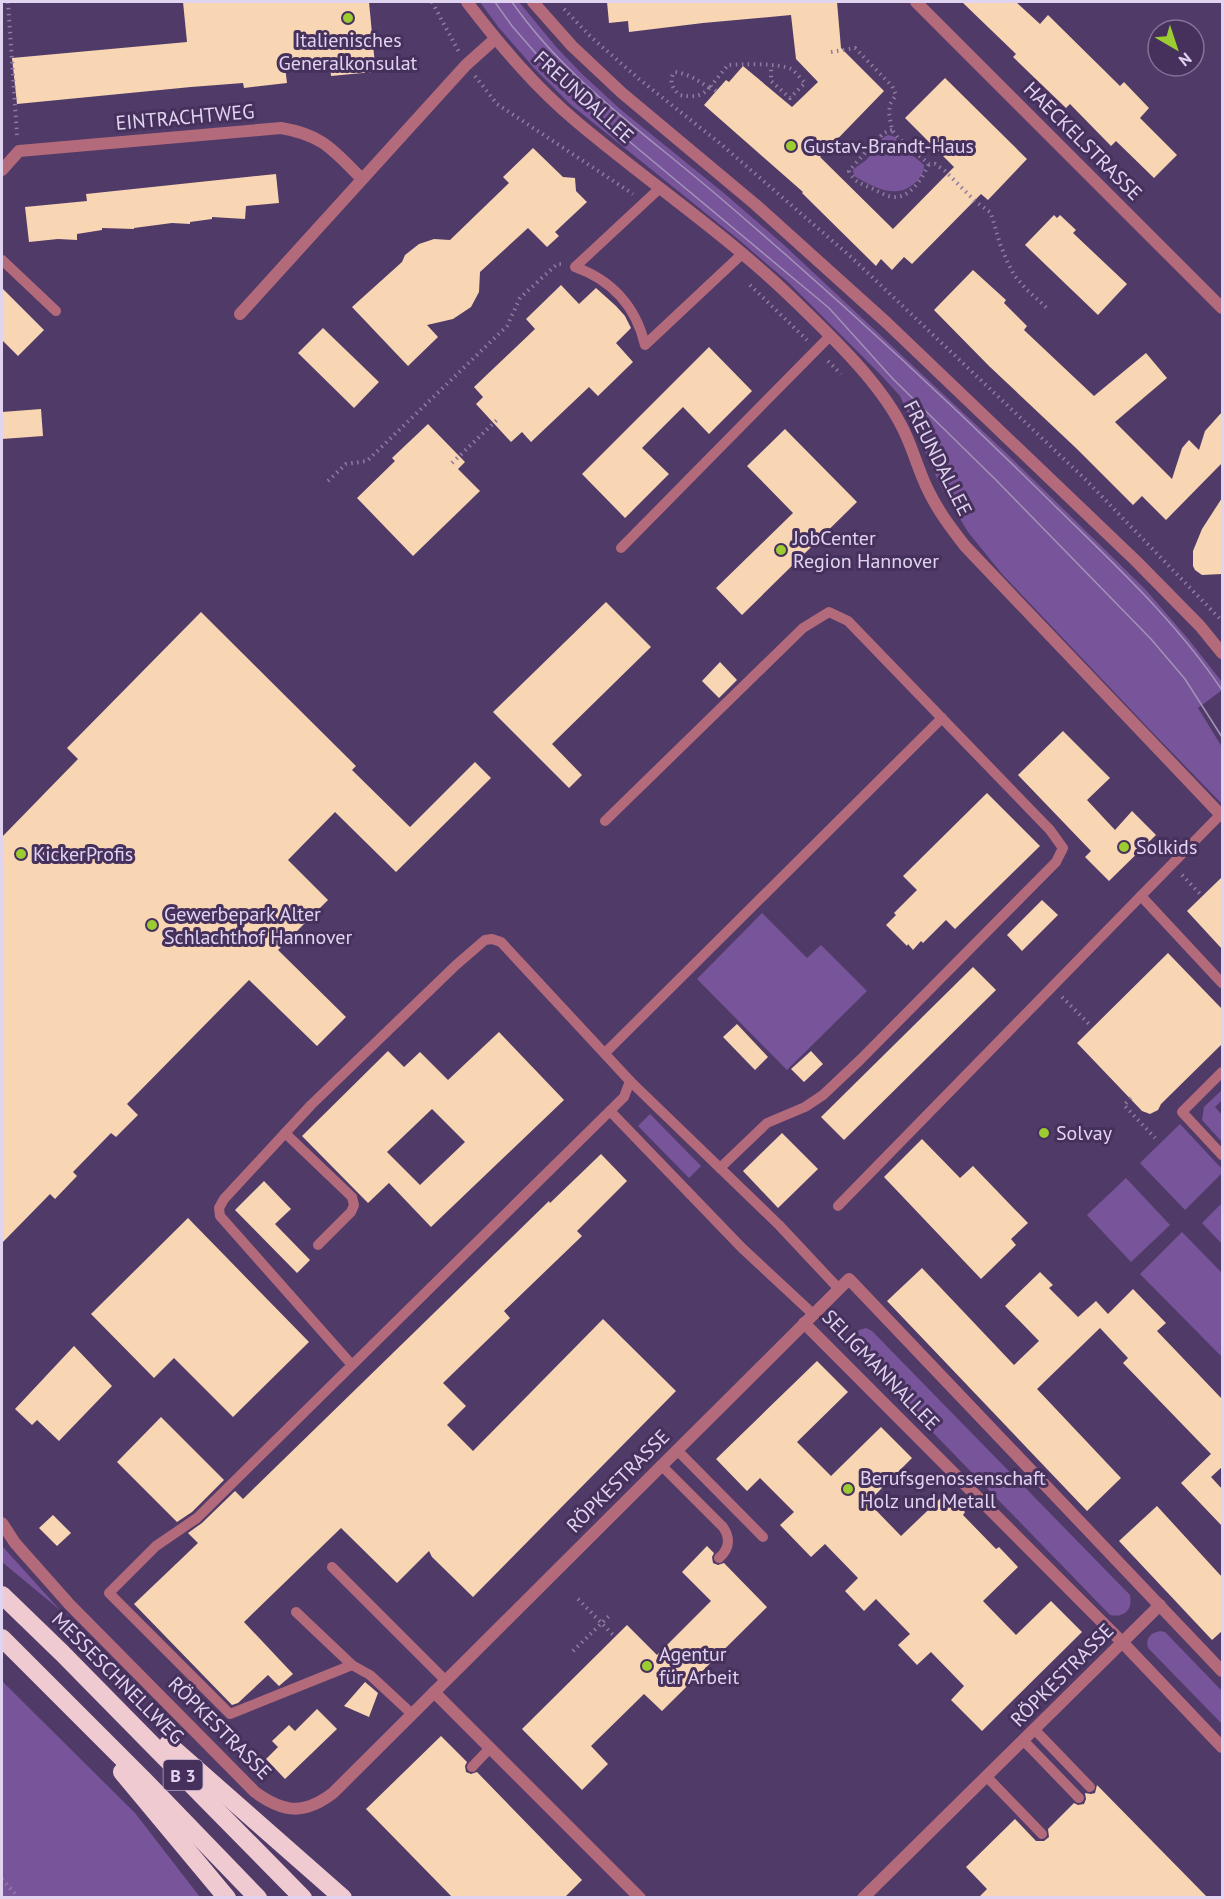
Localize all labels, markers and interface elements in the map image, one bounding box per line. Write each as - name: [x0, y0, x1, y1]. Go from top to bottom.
- marker: Italienisches Generalkonsulat: [341, 11, 355, 25]
- north arrow: [1146, 18, 1206, 78]
- place label: Italienisches Generalkonsulat: [279, 27, 418, 76]
- street label: FREUNDALLEE: [529, 45, 639, 149]
- text: N: [1175, 49, 1196, 71]
- street label: HAECKELSTRASSE: [1018, 76, 1148, 206]
- street label: EINTRACHTWEG: [115, 98, 255, 136]
- place label: Gustav-Brandt-Haus: [803, 133, 974, 159]
- marker: Gustav-Brandt-Haus: [784, 139, 798, 153]
- street label: FREUNDALLEE: [898, 396, 978, 520]
- place label: JobCenter Region Hannover: [792, 525, 939, 574]
- marker: JobCenter Region Hannover: [774, 543, 788, 557]
- place label: Solkids: [1136, 834, 1197, 860]
- marker: Solkids: [1117, 840, 1131, 854]
- place label: KickerProfis: [33, 841, 133, 867]
- marker: KickerProfis: [14, 847, 28, 861]
- place label: Gewerbepark Alter Schlachthof Hannover: [164, 901, 353, 950]
- marker: Gewerbepark Alter Schlachthof Hannover: [145, 918, 159, 932]
- place label: Solvay: [1056, 1120, 1113, 1146]
- marker: Solvay: [1037, 1126, 1051, 1140]
- street label: SELIGMANNALLEE: [817, 1304, 945, 1436]
- street label: RÖPKESTRASSE: [561, 1424, 675, 1538]
- place label: Berufsgenossenschaft Holz und Metall: [860, 1465, 1046, 1514]
- marker: Berufsgenossenschaft Holz und Metall: [841, 1482, 855, 1496]
- street label: MESSESCHNELLWEG: [46, 1606, 190, 1750]
- street label: RÖPKESTRASSE: [1005, 1618, 1119, 1732]
- place label: Agentur für Arbeit: [659, 1641, 739, 1690]
- marker: Agentur für Arbeit: [640, 1659, 654, 1673]
- street label: RÖPKESTRASSE: [163, 1671, 277, 1785]
- road number: B 3: [164, 1760, 202, 1790]

